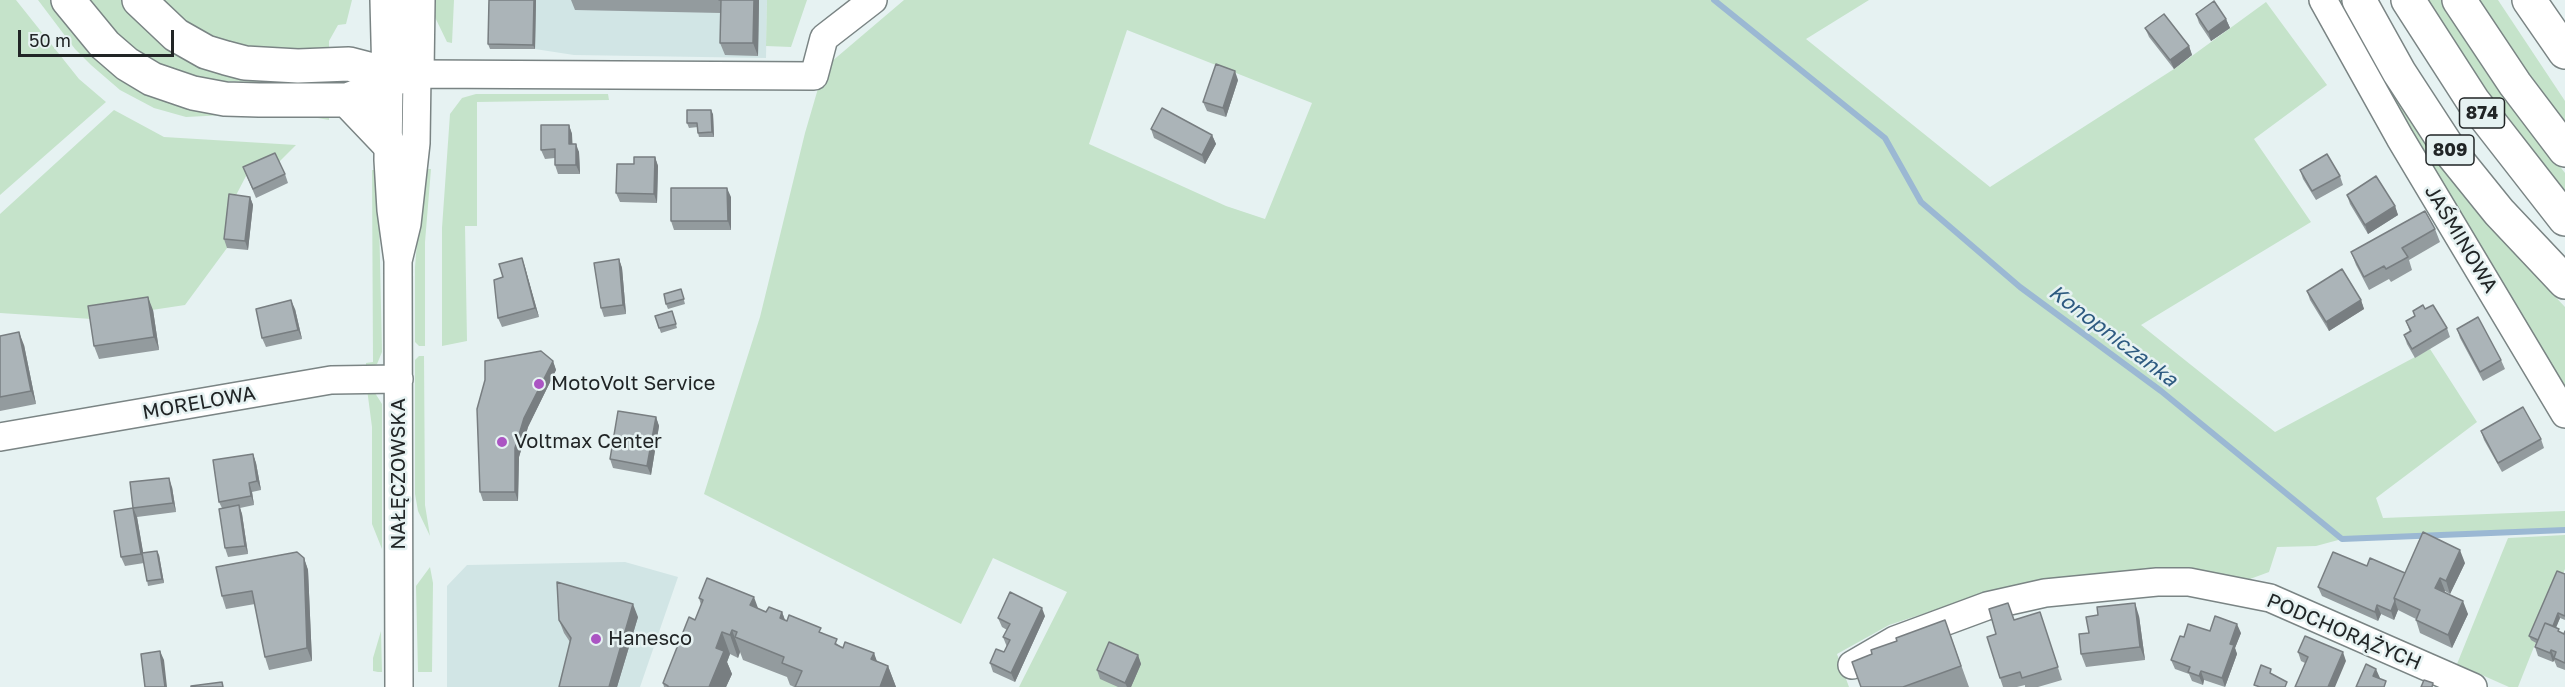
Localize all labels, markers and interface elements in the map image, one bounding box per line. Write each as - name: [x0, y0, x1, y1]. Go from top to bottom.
- scale bar: [21, 18, 177, 56]
- text: 50 m: [29, 29, 71, 51]
- road number: 874: [2460, 98, 2504, 128]
- road number: 809: [2426, 135, 2474, 165]
- street label: JAŚMINOWA: [2420, 181, 2502, 297]
- water label: Konopniczanka: [2044, 280, 2182, 392]
- place label: MotoVolt Service: [551, 372, 715, 396]
- marker: MotoVolt Service: [532, 377, 546, 391]
- street label: MORELOWA: [141, 381, 257, 425]
- street label: NAŁĘCZOWSKA: [387, 398, 411, 550]
- place label: Voltmax Center: [514, 430, 662, 454]
- marker: Voltmax Center: [495, 435, 509, 449]
- street label: PODCHORĄŻYCH: [2263, 589, 2425, 675]
- place label: Hanesco: [608, 627, 692, 651]
- marker: Hanesco: [589, 632, 603, 646]

